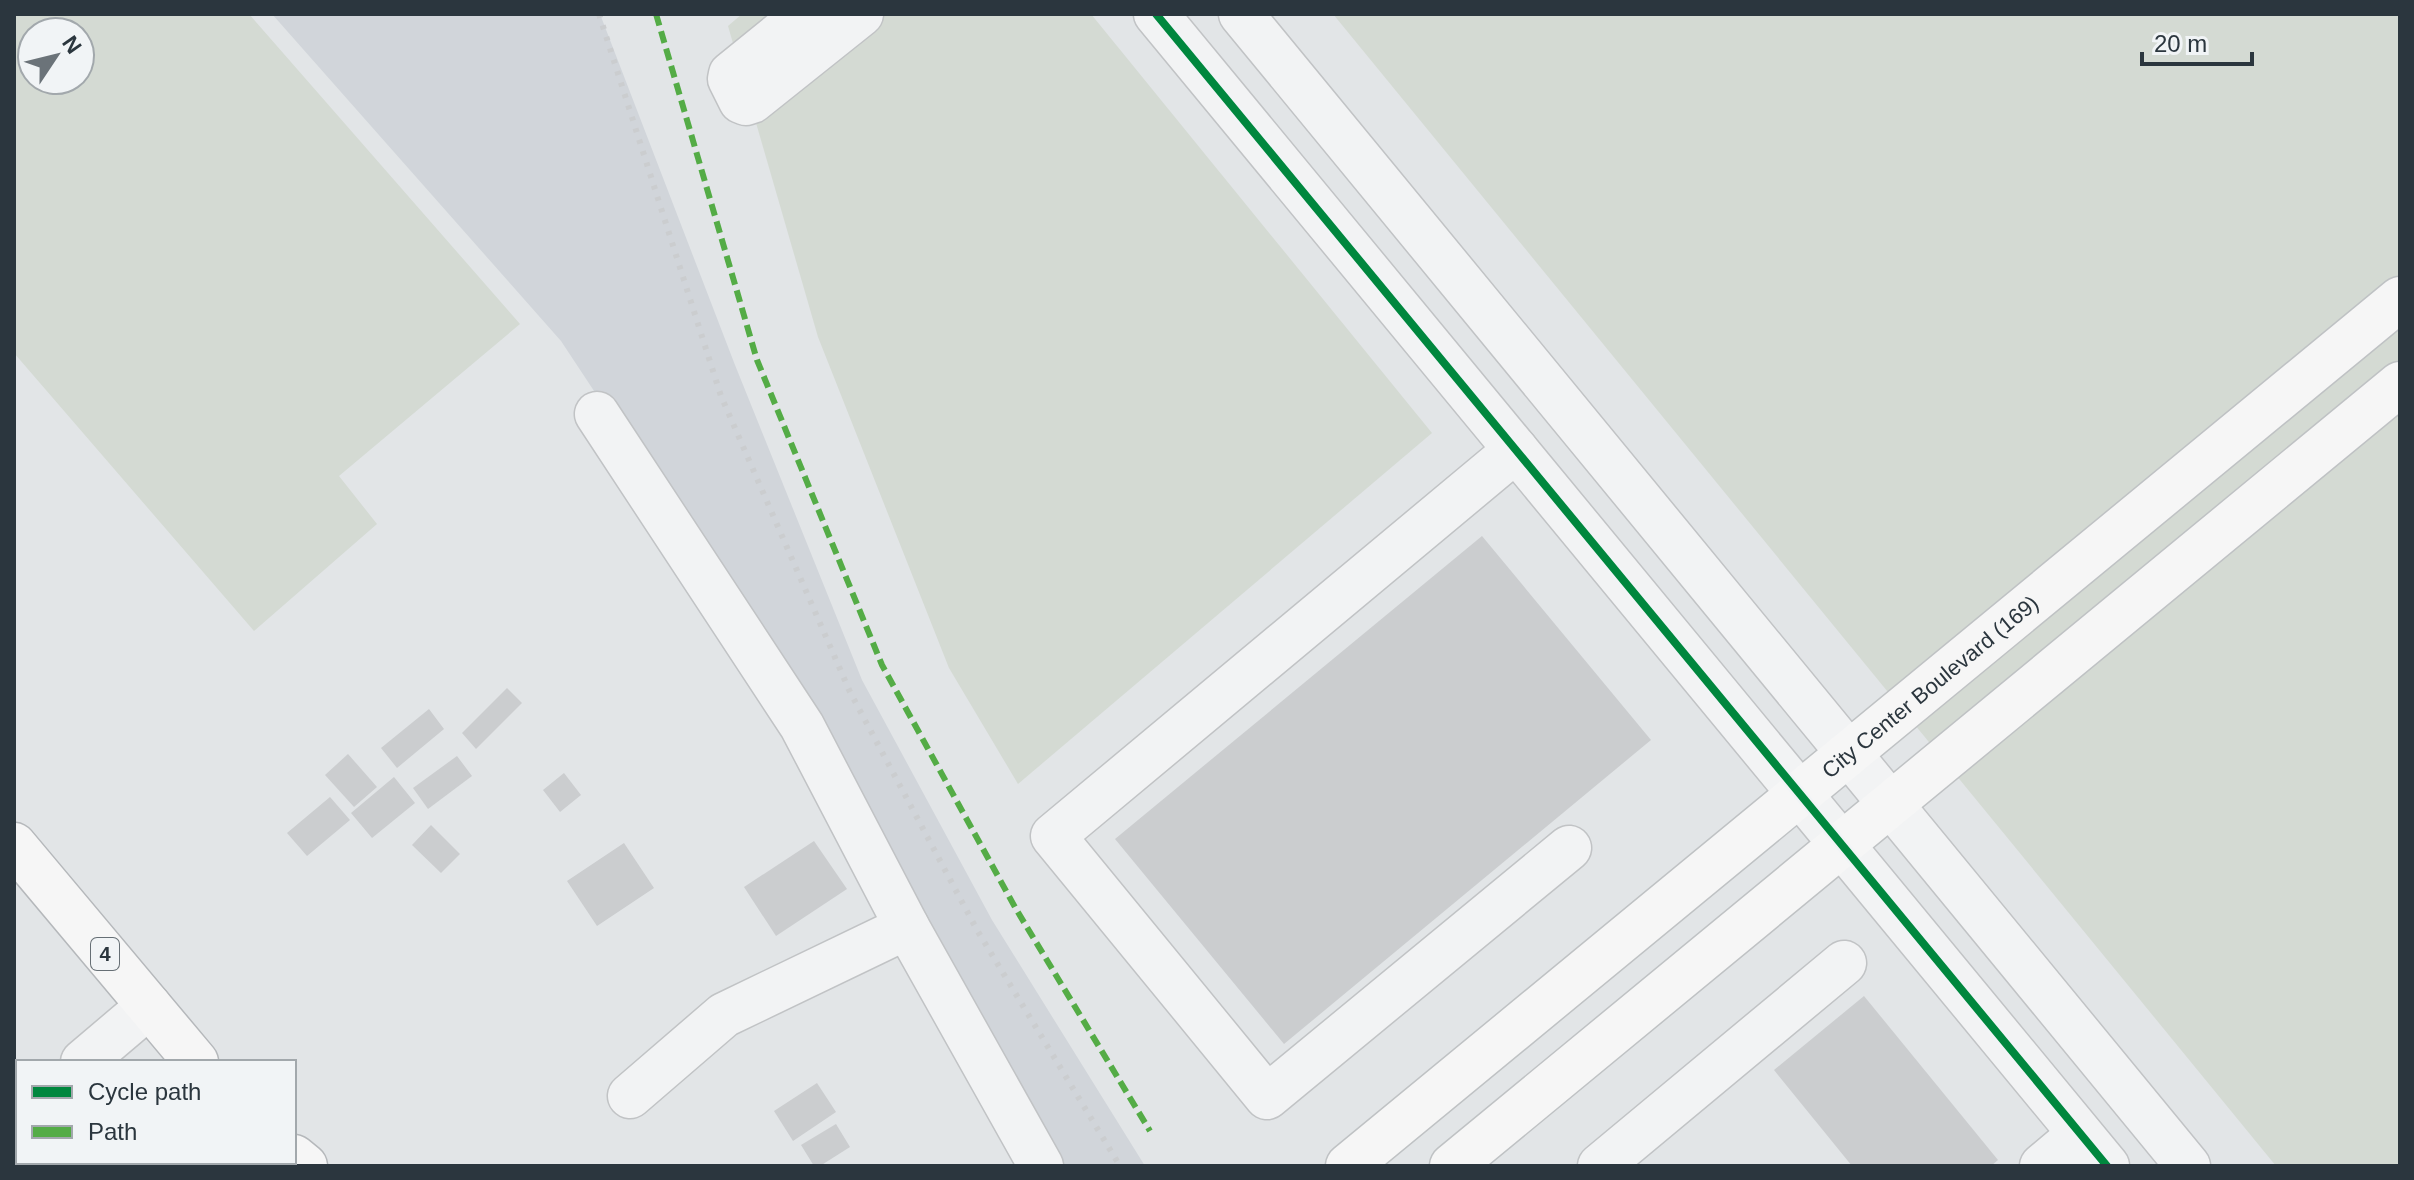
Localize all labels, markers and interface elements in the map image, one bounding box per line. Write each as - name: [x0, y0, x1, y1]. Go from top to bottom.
- north arrow: [16, 16, 96, 96]
- scale bar: [2142, 16, 2252, 66]
- text: 20 m: [2154, 30, 2207, 57]
- text: N: [57, 31, 87, 58]
- street label: City Center Boulevard (169): [1817, 590, 2043, 783]
- road number: 4: [91, 938, 119, 970]
- legend: [16, 1060, 296, 1164]
- text: Cycle path: [88, 1078, 201, 1105]
- text: Path: [88, 1118, 137, 1145]

